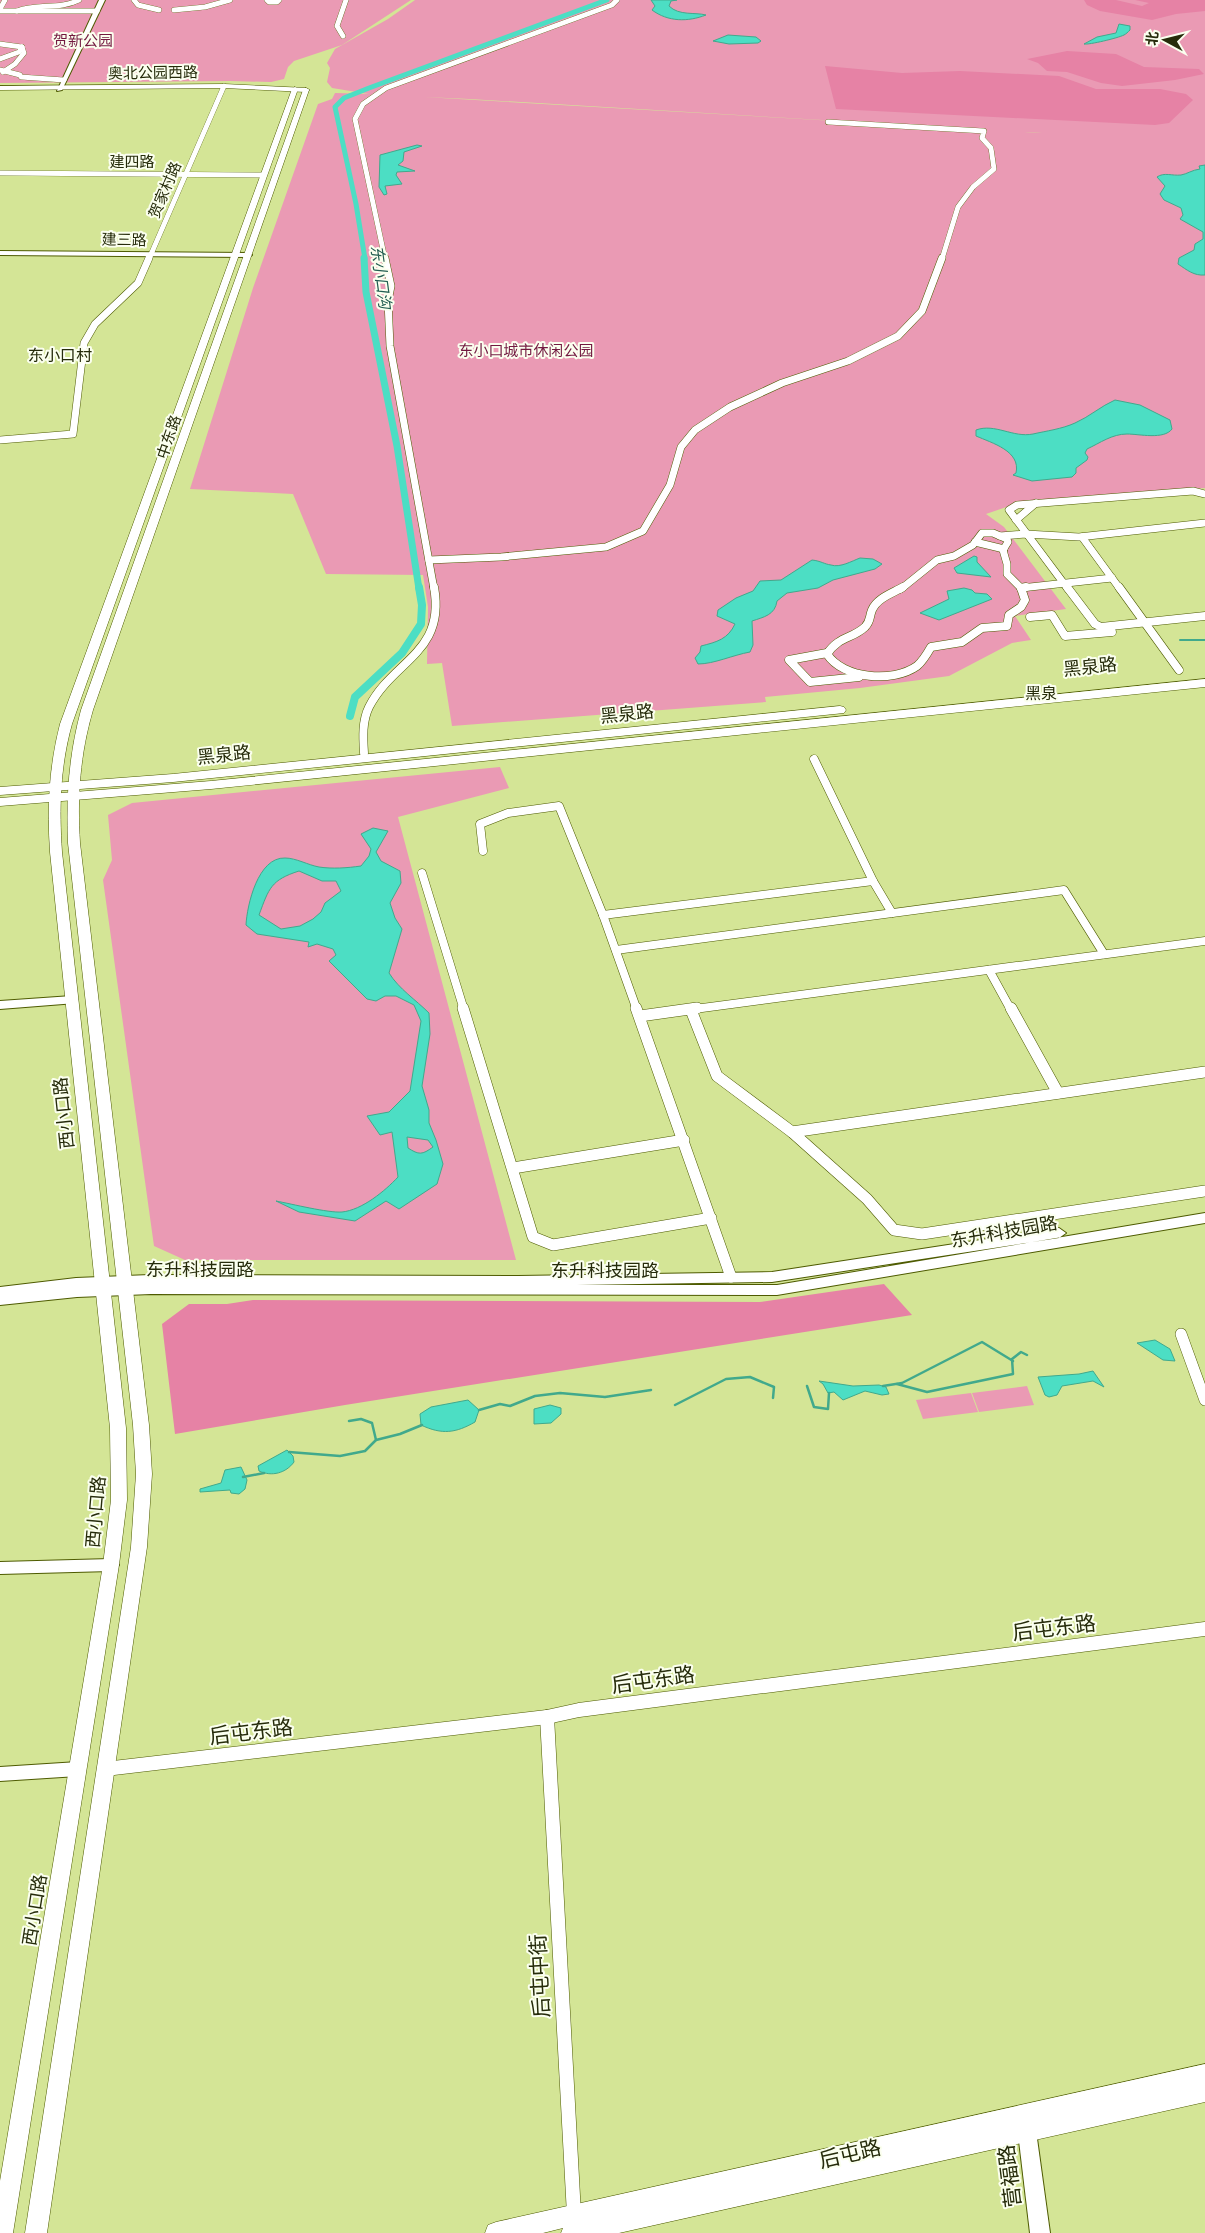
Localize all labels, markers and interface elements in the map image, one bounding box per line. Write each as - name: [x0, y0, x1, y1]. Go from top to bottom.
- north arrow: [1140, 15, 1190, 65]
- text: 北: [1143, 30, 1162, 46]
- park label: 贺新公园: [53, 32, 113, 50]
- street label: 奥北公园西路: [108, 63, 198, 83]
- street label: 建四路: [109, 153, 155, 171]
- street label: 贺家村路: [145, 159, 185, 221]
- street label: 建三路: [101, 231, 147, 249]
- water label: 东小口沟: [367, 244, 395, 312]
- park label: 东小口城市休闲公园: [458, 342, 594, 360]
- district label: 东小口村: [28, 346, 92, 365]
- street label: 中东路: [153, 413, 185, 461]
- street label: 黑泉路: [1062, 653, 1118, 681]
- district label: 黑泉: [1025, 684, 1057, 703]
- street label: 黑泉路: [599, 700, 655, 728]
- street label: 黑泉路: [196, 741, 252, 769]
- street label: 西小口路: [49, 1076, 79, 1150]
- street label: 东升科技园路: [949, 1212, 1059, 1252]
- street label: 东升科技园路: [146, 1259, 254, 1281]
- street label: 东升科技园路: [551, 1260, 659, 1282]
- street label: 西小口路: [82, 1475, 110, 1549]
- street label: 后屯东路: [1011, 1611, 1097, 1645]
- street label: 后屯东路: [610, 1662, 696, 1698]
- street label: 后屯东路: [208, 1715, 294, 1749]
- street label: 西小口路: [19, 1873, 51, 1947]
- street label: 后屯中街: [526, 1933, 554, 2019]
- street label: 后屯路: [817, 2135, 883, 2173]
- street label: 营福路: [994, 2143, 1026, 2209]

